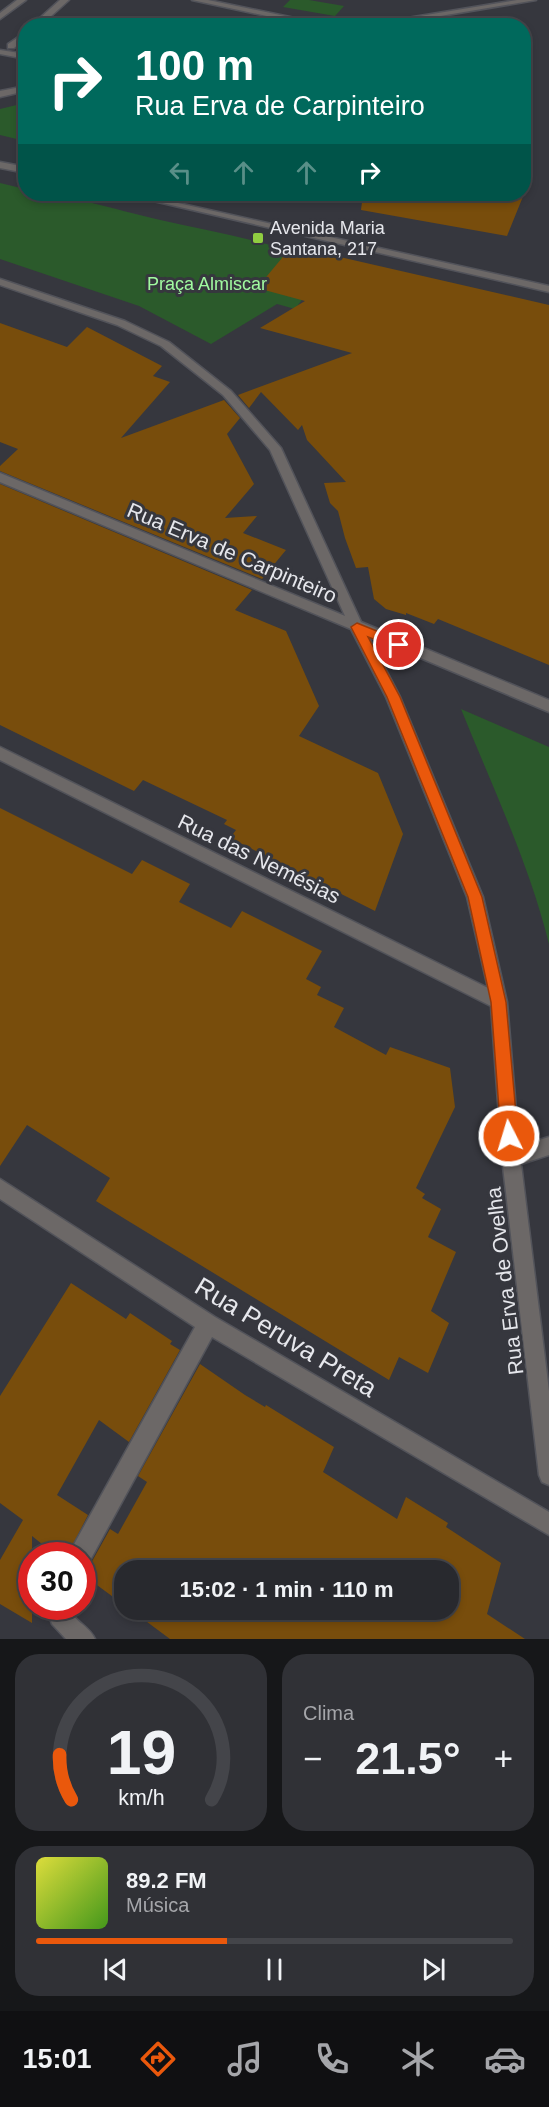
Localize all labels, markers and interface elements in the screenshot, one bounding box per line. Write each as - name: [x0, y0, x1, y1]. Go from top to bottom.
- icon: right: [36, 42, 114, 120]
- text: 100 m: [135, 42, 254, 89]
- text: Rua Erva de Carpinteiro: [135, 91, 425, 121]
- icon: left: [164, 156, 197, 189]
- icon: ahead: [227, 156, 260, 189]
- icon: ahead: [290, 156, 323, 189]
- icon: right: [353, 156, 386, 189]
- place label: Avenida Maria Santana, 217: [270, 218, 386, 259]
- marker: Avenida Maria Santana, 217: [251, 231, 265, 245]
- park label: Praça Almiscar: [147, 274, 267, 294]
- street label: Rua Erva de Carpinteiro: [124, 498, 340, 607]
- pin: [373, 619, 424, 670]
- icon: arrive: [382, 628, 415, 661]
- street label: Rua das Nemésias: [174, 809, 344, 908]
- position arrow: [477, 1104, 541, 1168]
- street label: Rua Erva de Ovelha: [482, 1185, 527, 1376]
- street label: Rua Peruva Preta: [190, 1271, 383, 1403]
- speed limit sign: 30: [18, 1542, 96, 1620]
- text: 15:02 · 1 min · 110 m: [180, 1577, 394, 1602]
- text: Clima: [303, 1702, 354, 1724]
- text: 19: [106, 1718, 176, 1787]
- text: 21.5°: [355, 1733, 461, 1784]
- text: −: [303, 1740, 322, 1777]
- text: +: [494, 1740, 513, 1777]
- text: km/h: [118, 1786, 164, 1810]
- text: 89.2 FM: [126, 1868, 207, 1893]
- text: Música: [126, 1894, 189, 1916]
- icon: previous: [99, 1953, 132, 1986]
- icon: pause: [258, 1953, 291, 1986]
- icon: next: [417, 1953, 450, 1986]
- icon: directions: [137, 2038, 179, 2080]
- icon: music: [224, 2038, 266, 2080]
- icon: phone: [311, 2038, 353, 2080]
- icon: climate: [397, 2038, 439, 2080]
- icon: car: [484, 2038, 526, 2080]
- text: 15:01: [22, 2044, 92, 2074]

